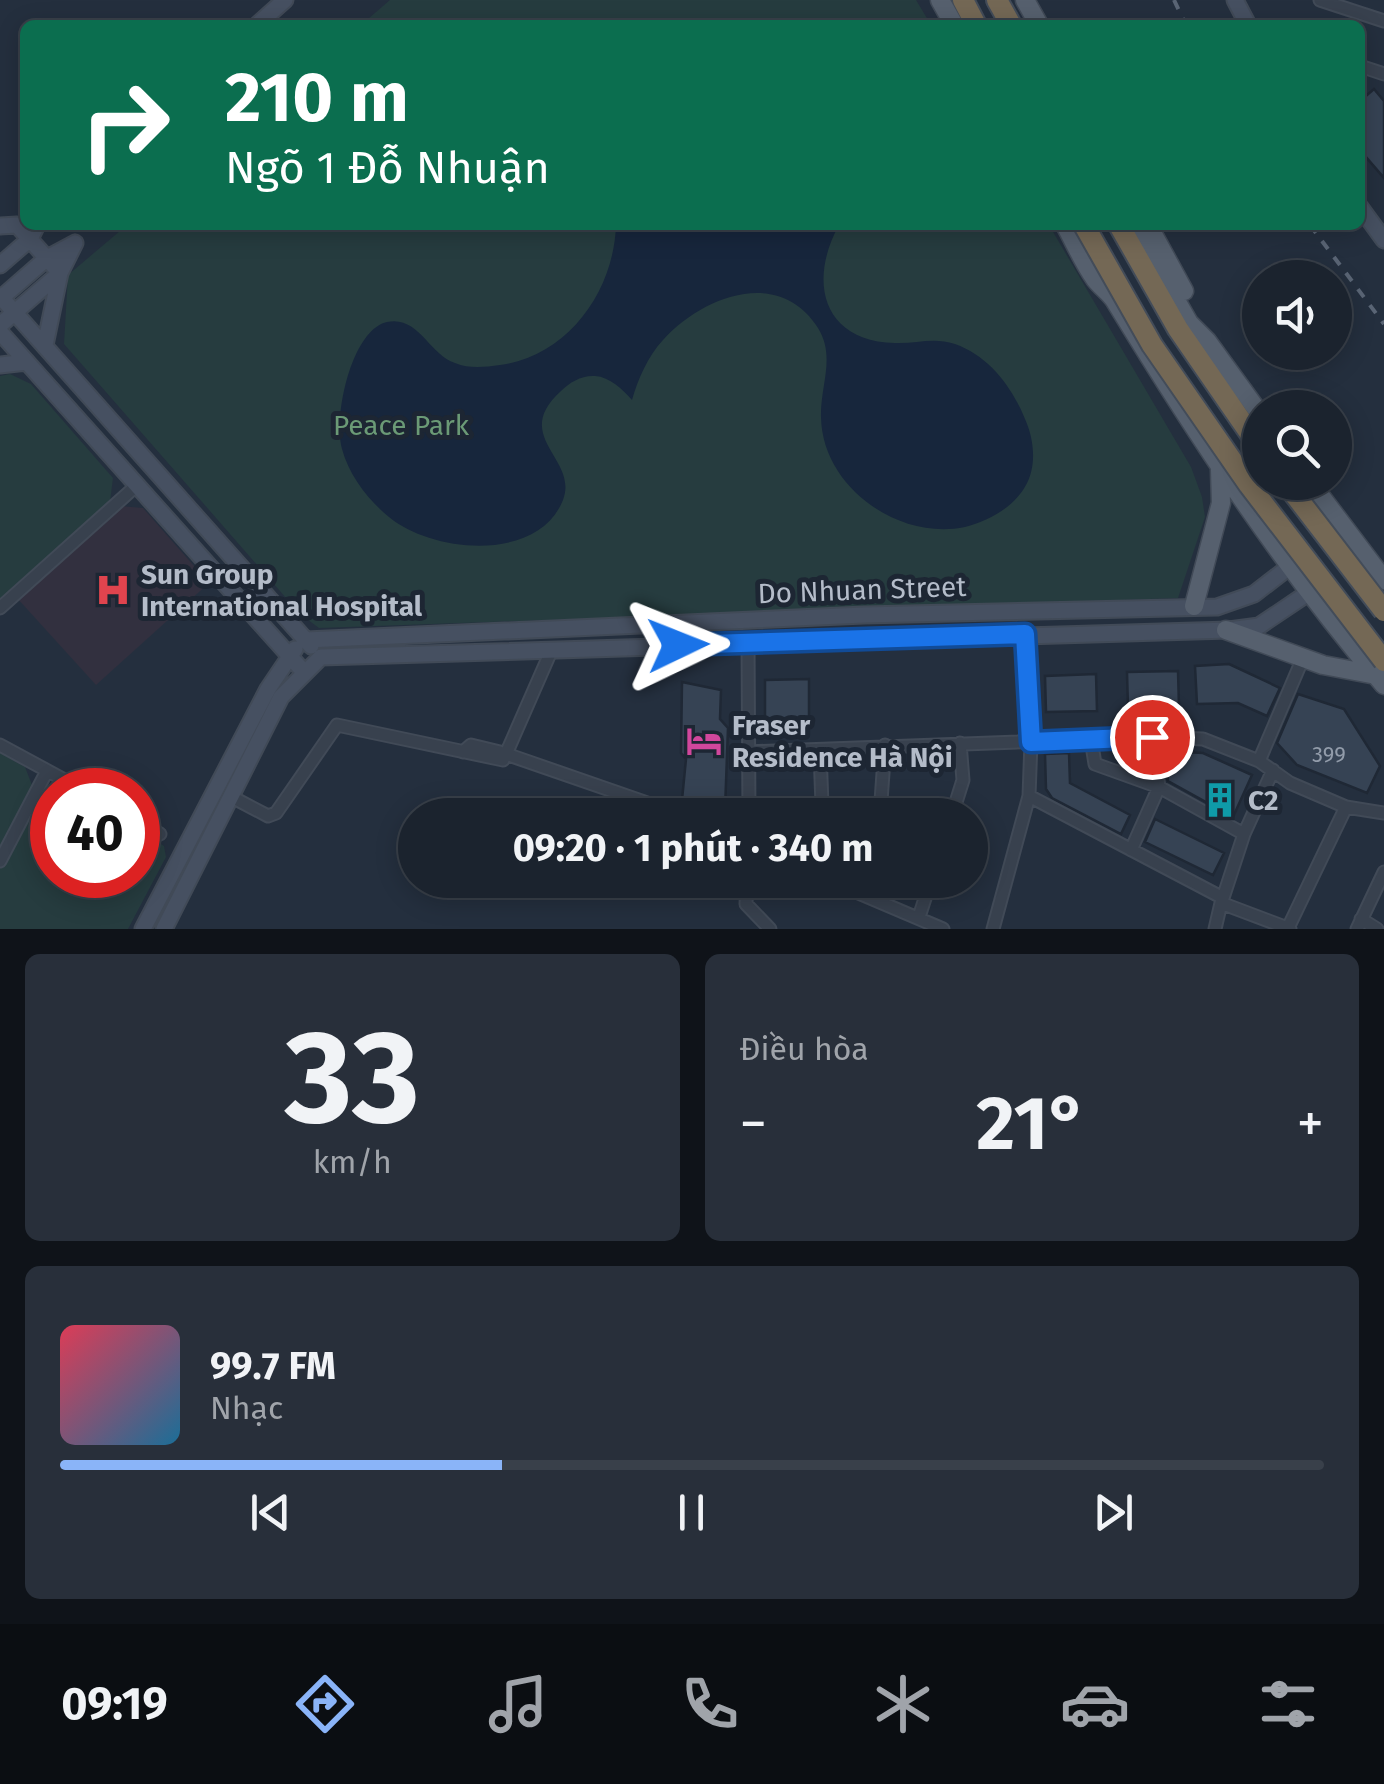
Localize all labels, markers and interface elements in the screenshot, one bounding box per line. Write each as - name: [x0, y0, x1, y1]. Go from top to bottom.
- text: 210 m: [225, 56, 409, 140]
- icon: right: [60, 60, 190, 190]
- text: Ngõ 1 Đỗ Nhuận: [225, 141, 550, 195]
- map controls: [1242, 260, 1352, 500]
- button: sound: [1242, 260, 1352, 370]
- button: search: [1242, 390, 1352, 500]
- park label: Peace Park: [333, 409, 470, 442]
- place label: Sun Group International Hospital: [141, 558, 423, 623]
- street label: Do Nhuan Street: [757, 570, 968, 610]
- hospital icon: Sun Group International Hospital: [94, 571, 132, 609]
- position arrow: [626, 593, 730, 697]
- pin: [1110, 695, 1195, 780]
- place label: Fraser Residence Hà Nội: [732, 709, 953, 774]
- icon: arrive: [1125, 710, 1180, 765]
- hotel icon: Fraser Residence Hà Nội: [685, 722, 723, 760]
- house number: 399: [1312, 741, 1346, 768]
- speed limit sign: 40: [30, 768, 160, 898]
- building icon: C2: [1201, 781, 1239, 819]
- place label: C2: [1248, 784, 1279, 817]
- text: 09:20 · 1 phút · 340 m: [513, 825, 873, 871]
- text: 33: [285, 1000, 420, 1156]
- text: Điều hòa: [740, 1030, 869, 1068]
- text: 21°: [976, 1079, 1087, 1169]
- text: −: [740, 1091, 767, 1157]
- text: +: [1297, 1091, 1324, 1157]
- text: km/h: [313, 1143, 392, 1181]
- text: 99.7 FM: [210, 1343, 336, 1389]
- text: Nhạc: [210, 1389, 283, 1427]
- icon: previous: [243, 1485, 298, 1540]
- icon: pause: [664, 1485, 719, 1540]
- icon: next: [1086, 1485, 1141, 1540]
- icon: directions: [290, 1669, 360, 1739]
- icon: music: [483, 1669, 553, 1739]
- icon: phone: [675, 1669, 745, 1739]
- icon: climate: [868, 1669, 938, 1739]
- icon: car: [1060, 1669, 1130, 1739]
- icon: filters: [1253, 1669, 1323, 1739]
- text: 09:19: [61, 1677, 168, 1731]

